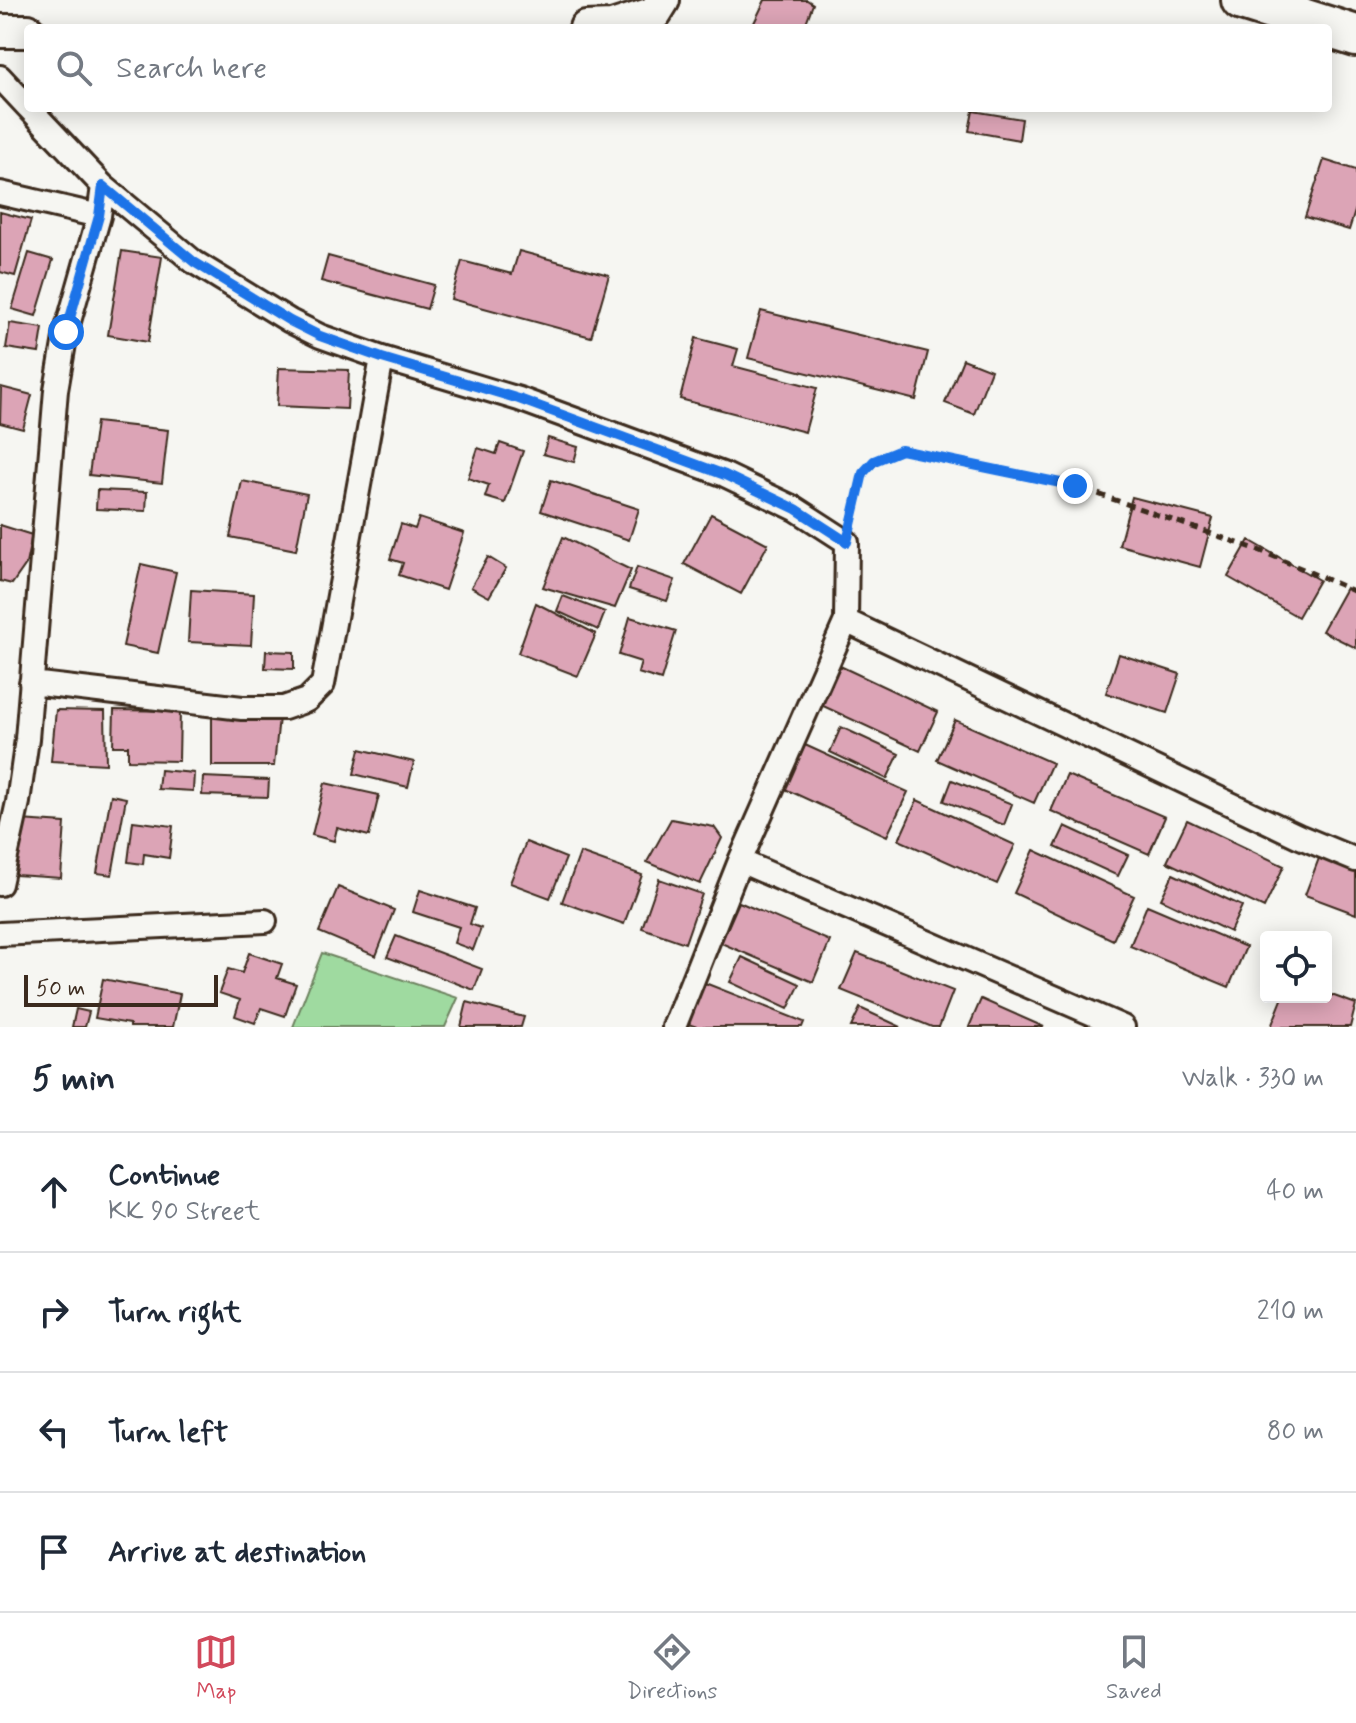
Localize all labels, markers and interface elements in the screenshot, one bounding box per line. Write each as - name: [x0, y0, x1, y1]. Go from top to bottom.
- search box: [24, 24, 1332, 112]
- icon: search: [52, 46, 96, 90]
- text: Search here: [116, 49, 267, 88]
- route start: [48, 314, 84, 350]
- route end: [1057, 468, 1093, 504]
- map controls: [1260, 931, 1332, 1003]
- button: locate: [1260, 931, 1332, 1003]
- scale bar: [24, 971, 218, 1007]
- text: 50 m: [36, 975, 85, 1003]
- text: 5 min: [32, 1057, 115, 1102]
- text: Walk · 330 m: [1182, 1062, 1324, 1096]
- text: Continue: [108, 1156, 220, 1195]
- icon: ahead: [32, 1170, 76, 1214]
- text: 40 m: [1266, 1175, 1324, 1209]
- text: KK 90 Street: [108, 1195, 260, 1229]
- icon: right: [32, 1290, 76, 1334]
- text: Turn right: [108, 1293, 241, 1332]
- text: 210 m: [1257, 1295, 1324, 1329]
- icon: left: [32, 1410, 76, 1454]
- text: Turn left: [108, 1413, 228, 1452]
- text: 80 m: [1267, 1415, 1324, 1449]
- icon: arrive: [32, 1530, 76, 1574]
- text: Arrive at destination: [108, 1533, 366, 1572]
- tab: Map: [194, 1630, 238, 1706]
- tab: Directions: [627, 1630, 717, 1706]
- tab: Saved: [1106, 1630, 1162, 1706]

